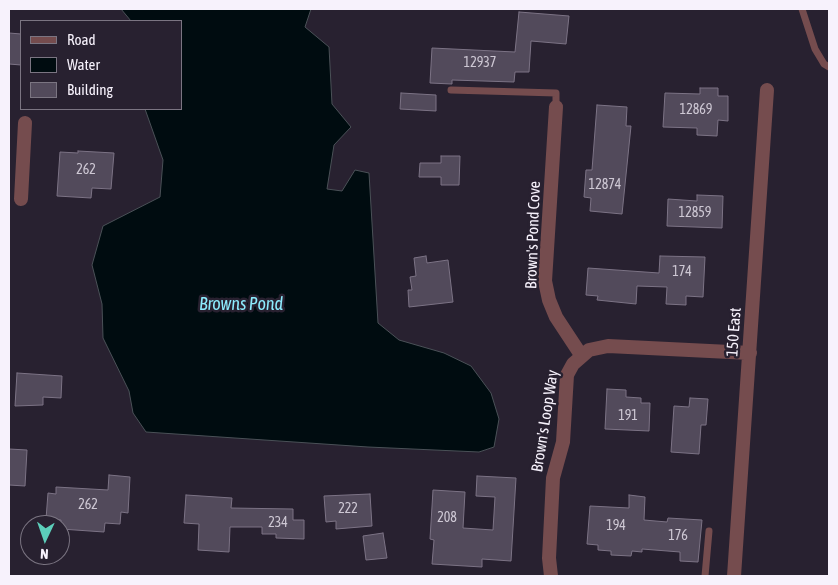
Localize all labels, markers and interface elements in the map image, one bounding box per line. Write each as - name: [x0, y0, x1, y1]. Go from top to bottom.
- legend: [20, 20, 182, 110]
- text: Road: [67, 31, 96, 48]
- house number: 12937: [464, 55, 496, 71]
- text: Water: [67, 56, 100, 73]
- text: Building: [67, 81, 113, 98]
- house number: 12869: [680, 102, 712, 118]
- house number: 262: [76, 162, 96, 178]
- house number: 12874: [589, 177, 621, 193]
- street label: Brown's Pond Cove: [522, 181, 544, 289]
- house number: 12859: [679, 205, 711, 221]
- house number: 174: [672, 264, 692, 280]
- water label: Browns Pond: [199, 293, 283, 315]
- street label: 150 East: [723, 307, 745, 357]
- street label: Brown's Loop Way: [527, 368, 563, 474]
- house number: 191: [618, 408, 638, 424]
- house number: 262: [78, 497, 98, 513]
- house number: 222: [338, 501, 358, 517]
- house number: 208: [437, 510, 457, 526]
- north arrow: [20, 515, 70, 565]
- house number: 234: [268, 515, 288, 531]
- house number: 194: [606, 518, 626, 534]
- house number: 176: [668, 528, 688, 544]
- text: N: [40, 546, 49, 562]

